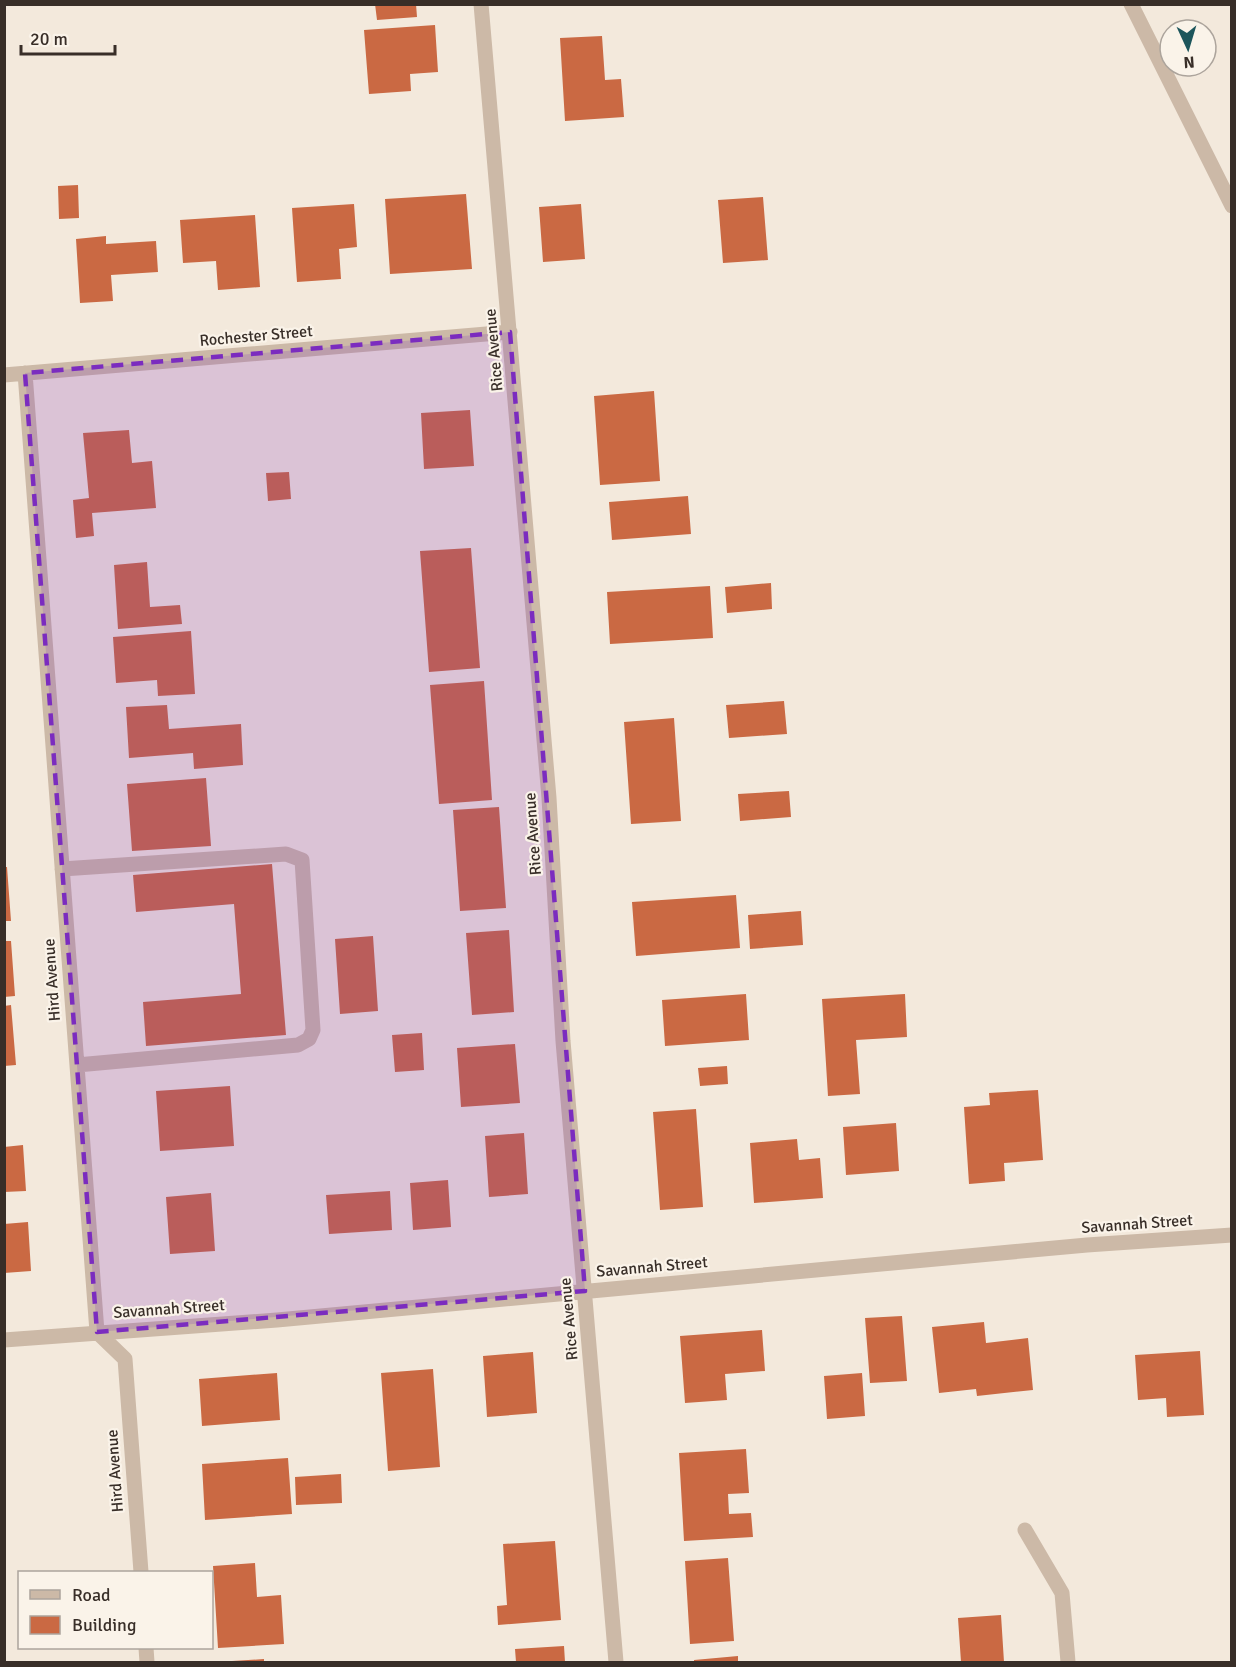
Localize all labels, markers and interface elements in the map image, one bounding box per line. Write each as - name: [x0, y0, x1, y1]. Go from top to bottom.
- scale bar: [21, 18, 116, 56]
- north arrow: [1158, 18, 1218, 78]
- text: 20 m: [30, 28, 68, 50]
- text: N: [1183, 52, 1195, 72]
- street label: Rice Avenue: [480, 308, 508, 392]
- street label: Rochester Street: [199, 321, 314, 351]
- street label: Rice Avenue: [520, 792, 546, 876]
- street label: Hird Avenue: [39, 938, 65, 1022]
- street label: Savannah Street: [1081, 1210, 1194, 1238]
- street label: Savannah Street: [596, 1252, 709, 1282]
- street label: Rice Avenue: [555, 1277, 583, 1361]
- street label: Savannah Street: [113, 1295, 226, 1323]
- street label: Hird Avenue: [102, 1429, 128, 1513]
- legend: [18, 1571, 213, 1649]
- text: Road: [72, 1584, 111, 1606]
- text: Building: [72, 1614, 136, 1636]

